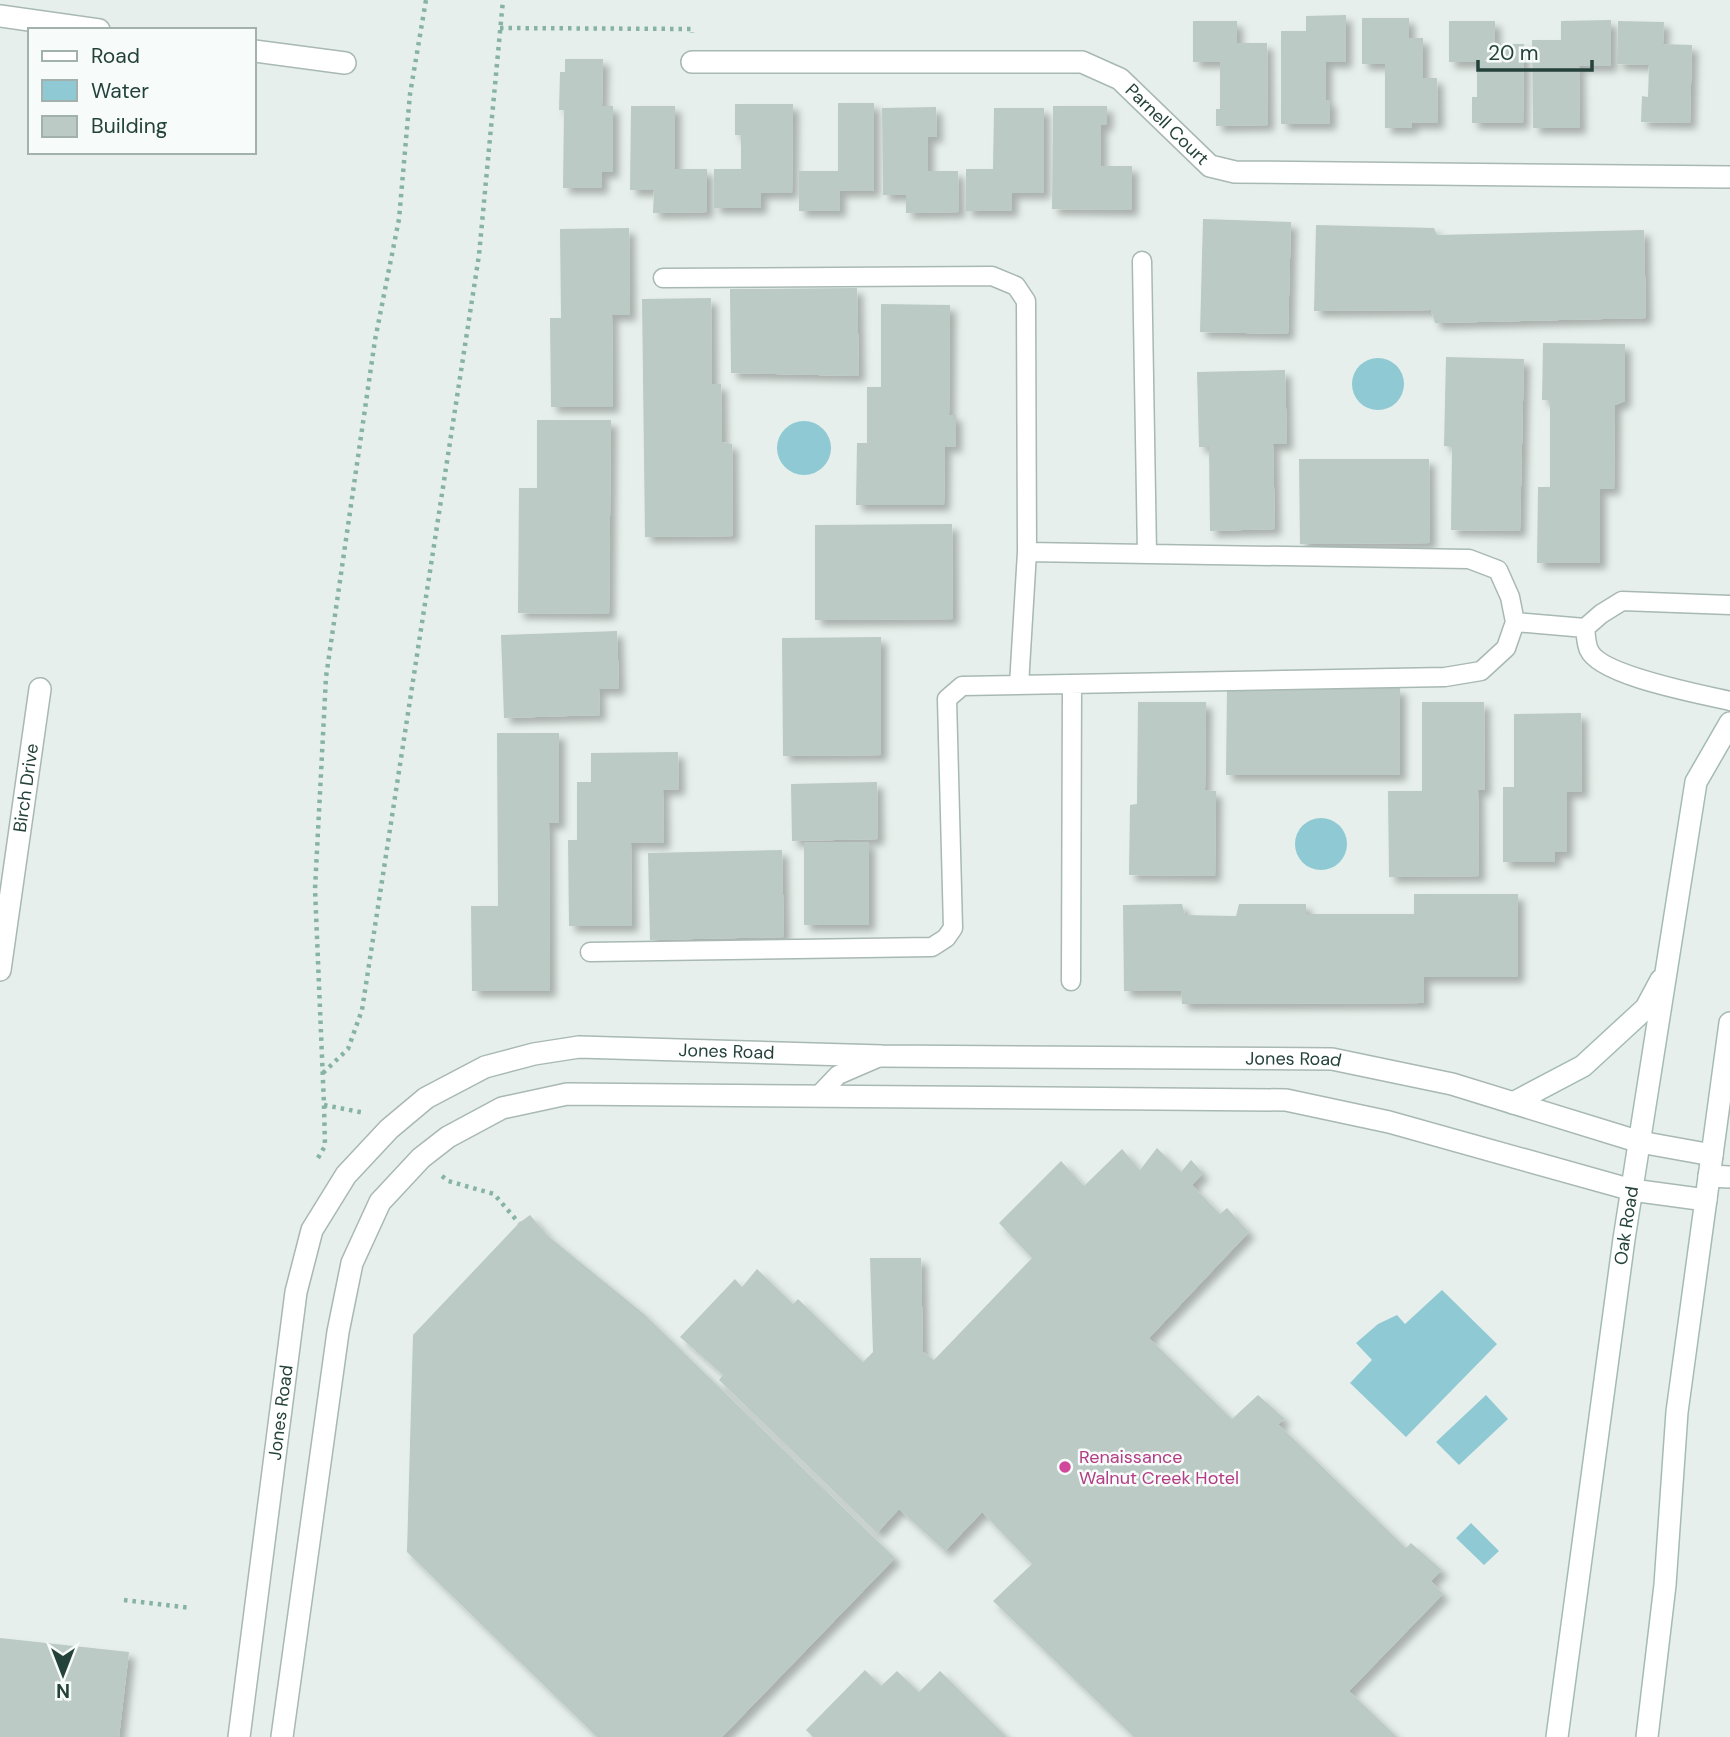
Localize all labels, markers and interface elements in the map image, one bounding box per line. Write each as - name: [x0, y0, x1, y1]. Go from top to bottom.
- legend: [28, 28, 256, 154]
- scale bar: [1478, 28, 1592, 72]
- text: 20 m: [1488, 39, 1539, 67]
- text: Road: [91, 42, 140, 70]
- text: Water: [91, 77, 149, 105]
- street label: Parnell Court: [1120, 78, 1214, 170]
- text: Building: [91, 112, 168, 140]
- street label: Birch Drive: [8, 742, 44, 834]
- street label: Jones Road: [678, 1038, 775, 1065]
- street label: Jones Road: [1245, 1046, 1344, 1073]
- street label: Oak Road: [1609, 1184, 1644, 1267]
- street label: Jones Road: [263, 1363, 299, 1462]
- place label: Renaissance Walnut Creek Hotel: [1079, 1445, 1239, 1490]
- marker: Renaissance Walnut Creek Hotel: [1057, 1459, 1073, 1475]
- north arrow: [28, 1639, 98, 1709]
- text: N: [56, 1678, 70, 1703]

